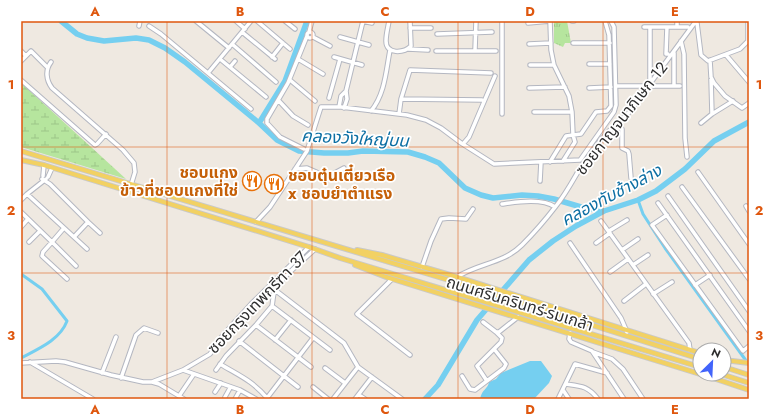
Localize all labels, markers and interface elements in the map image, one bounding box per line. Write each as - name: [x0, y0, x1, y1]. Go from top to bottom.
- text: A: [89, 2, 100, 21]
- text: B: [236, 2, 245, 21]
- text: C: [380, 2, 390, 21]
- text: D: [525, 2, 535, 21]
- text: E: [671, 2, 679, 21]
- street label: ซอยกาญจนาภิเษก 12: [570, 57, 673, 180]
- text: 1: [8, 75, 14, 94]
- text: 1: [756, 75, 762, 94]
- water label: คลองวังใหญ่บน: [301, 123, 411, 153]
- water label: คลองทับช้างล่าง: [556, 158, 666, 232]
- place label: ชอบแกง ข้าวที่ชอบแกงที่ใช่: [120, 161, 238, 202]
- place label: ชอบตุ๋นเตี๋ยวเรือ x ชอบยำตำแรง: [288, 164, 395, 205]
- restaurant icon: ชอบแกง ข้าวที่ชอบแกงที่ใช่: [241, 170, 263, 192]
- restaurant icon: ชอบตุ๋นเตี๋ยวเรือ x ชอบยำตำแรง: [263, 173, 285, 195]
- text: 2: [7, 201, 15, 220]
- text: 2: [755, 201, 763, 220]
- street label: ซอยกรุงเทพกรีฑา 37: [202, 245, 313, 359]
- street label: ถนนศรีนครินทร์-ร่มเกล้า: [443, 270, 596, 337]
- text: 3: [7, 326, 15, 345]
- text: 3: [755, 326, 763, 345]
- north arrow: [692, 342, 732, 382]
- text: N: [709, 344, 723, 362]
- text: A: [89, 400, 100, 419]
- text: B: [236, 400, 245, 419]
- text: C: [380, 400, 390, 419]
- text: D: [525, 400, 535, 419]
- text: E: [671, 400, 679, 419]

